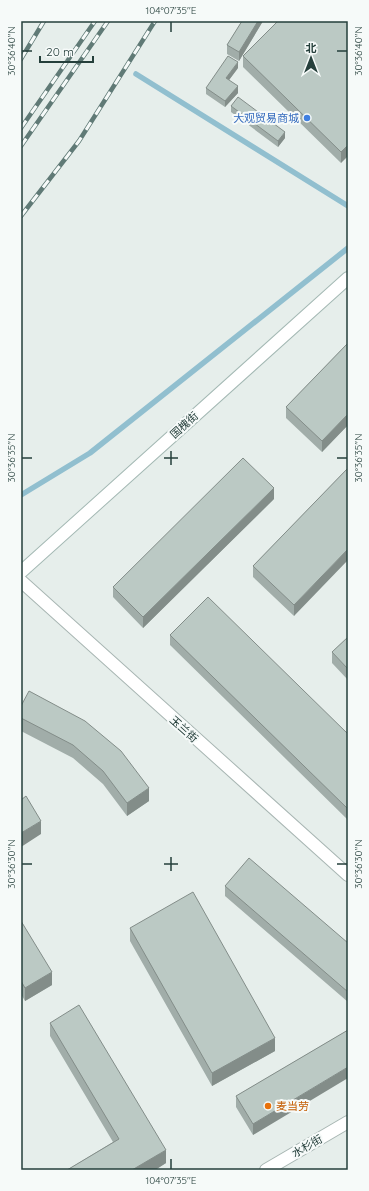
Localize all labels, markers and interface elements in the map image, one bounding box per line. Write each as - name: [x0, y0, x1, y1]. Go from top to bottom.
- text: 104°07'35"E: [146, 4, 197, 17]
- text: 30°36'40"N: [5, 26, 18, 76]
- text: 30°36'40"N: [352, 26, 365, 76]
- scale bar: [40, 38, 93, 64]
- north arrow: [291, 38, 331, 78]
- text: 北: [306, 41, 317, 55]
- text: 20 m: [46, 44, 74, 59]
- place label: 大观贸易商城: [233, 111, 299, 125]
- marker: 大观贸易商城: [302, 113, 312, 123]
- street label: 国槐街: [167, 409, 201, 441]
- text: 30°36'35"N: [5, 434, 18, 482]
- text: 30°36'35"N: [352, 434, 365, 482]
- street label: 玉兰街: [167, 713, 201, 745]
- text: 30°36'30"N: [5, 839, 18, 889]
- text: 30°36'30"N: [352, 839, 365, 889]
- place label: 麦当劳: [276, 1099, 309, 1113]
- marker: 麦当劳: [263, 1101, 273, 1111]
- street label: 水杉街: [289, 1132, 325, 1160]
- text: 104°07'35"E: [146, 1174, 197, 1187]

